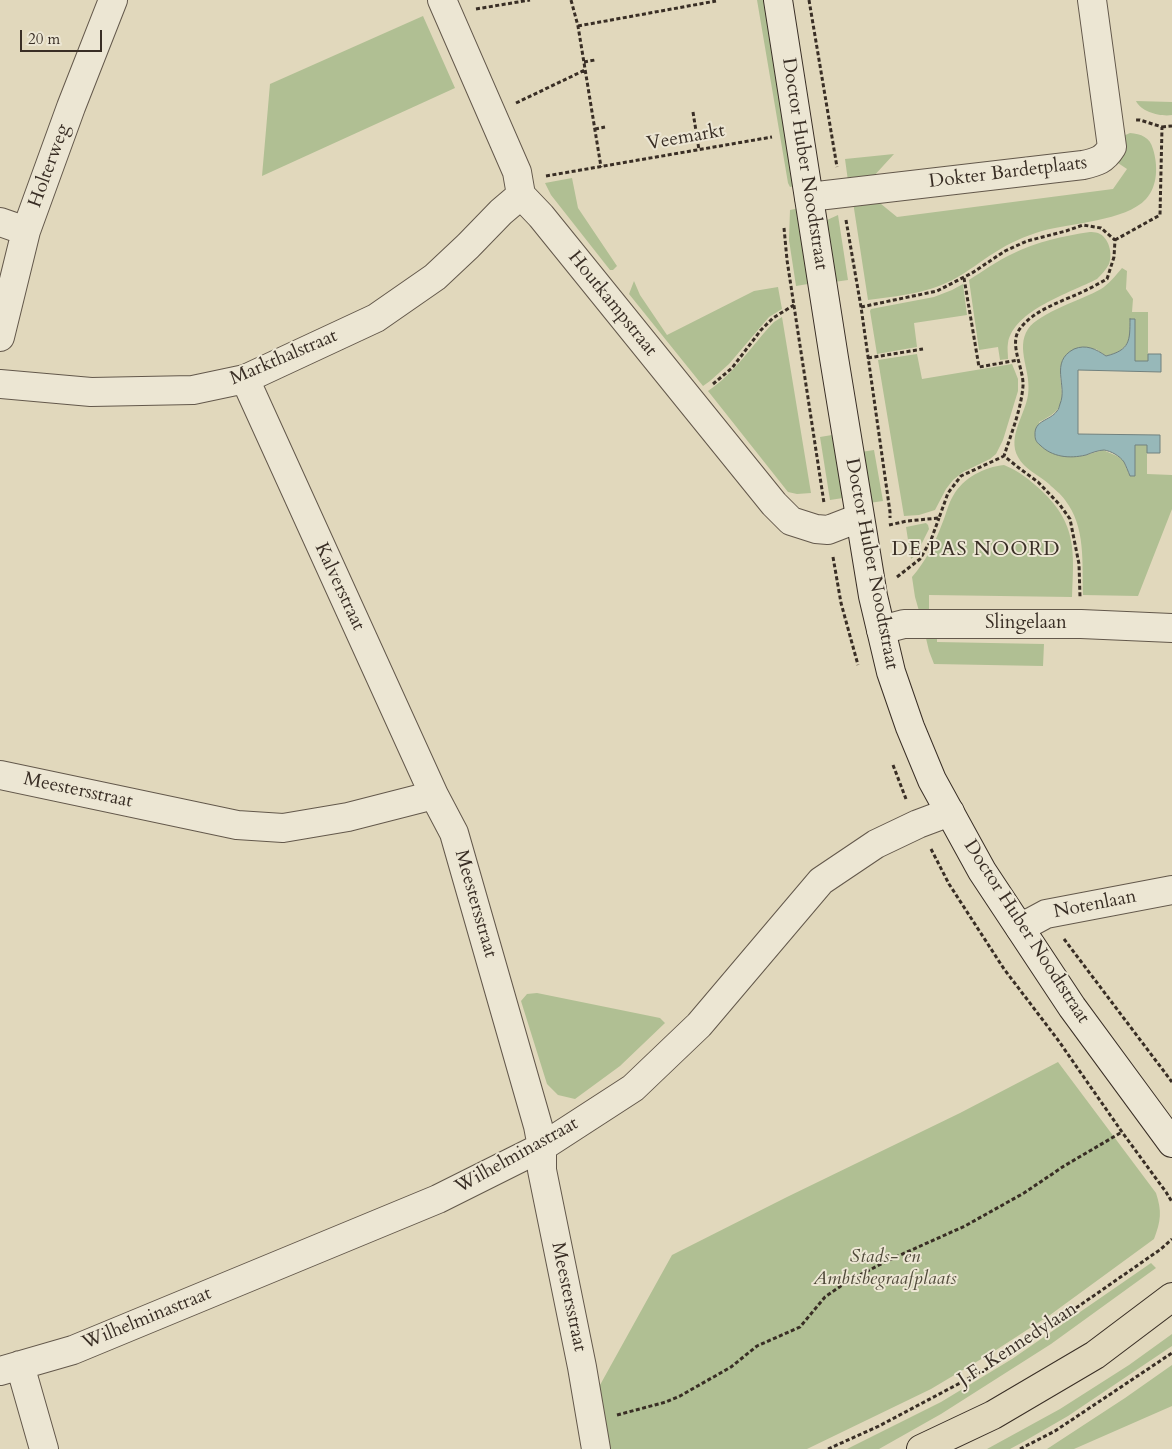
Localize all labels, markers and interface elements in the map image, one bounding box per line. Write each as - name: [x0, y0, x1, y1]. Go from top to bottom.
- scale bar: [22, 20, 105, 52]
- text: 20 m: [28, 29, 60, 49]
- street label: Doctor Huber Noodtstraat: [776, 56, 832, 272]
- street label: Veemarkt: [645, 120, 727, 156]
- street label: Holterweg: [24, 121, 76, 211]
- street label: Dokter Bardetplaats: [928, 152, 1088, 194]
- street label: Houtkampstraat: [563, 247, 661, 361]
- street label: Markthalstraat: [227, 325, 341, 391]
- street label: Doctor Huber Noodtstraat: [839, 457, 903, 671]
- district label: DE PAS NOORD: [890, 538, 1062, 562]
- street label: Kalverstraat: [309, 540, 369, 634]
- street label: Slingelaan: [985, 613, 1067, 635]
- street label: Meestersstraat: [21, 768, 135, 814]
- street label: Doctor Huber Noodtstraat: [958, 836, 1094, 1028]
- street label: Meestersstraat: [449, 847, 501, 961]
- street label: Notenlaan: [1052, 886, 1138, 924]
- street label: Wilhelminastraat: [451, 1113, 583, 1199]
- street label: Meestersstraat: [545, 1240, 591, 1354]
- park label: Stads- en Ambtsbegraafplaats: [813, 1247, 957, 1291]
- street label: Wilhelminastraat: [79, 1283, 215, 1355]
- street label: J.F. Kennedylaan: [954, 1298, 1082, 1392]

